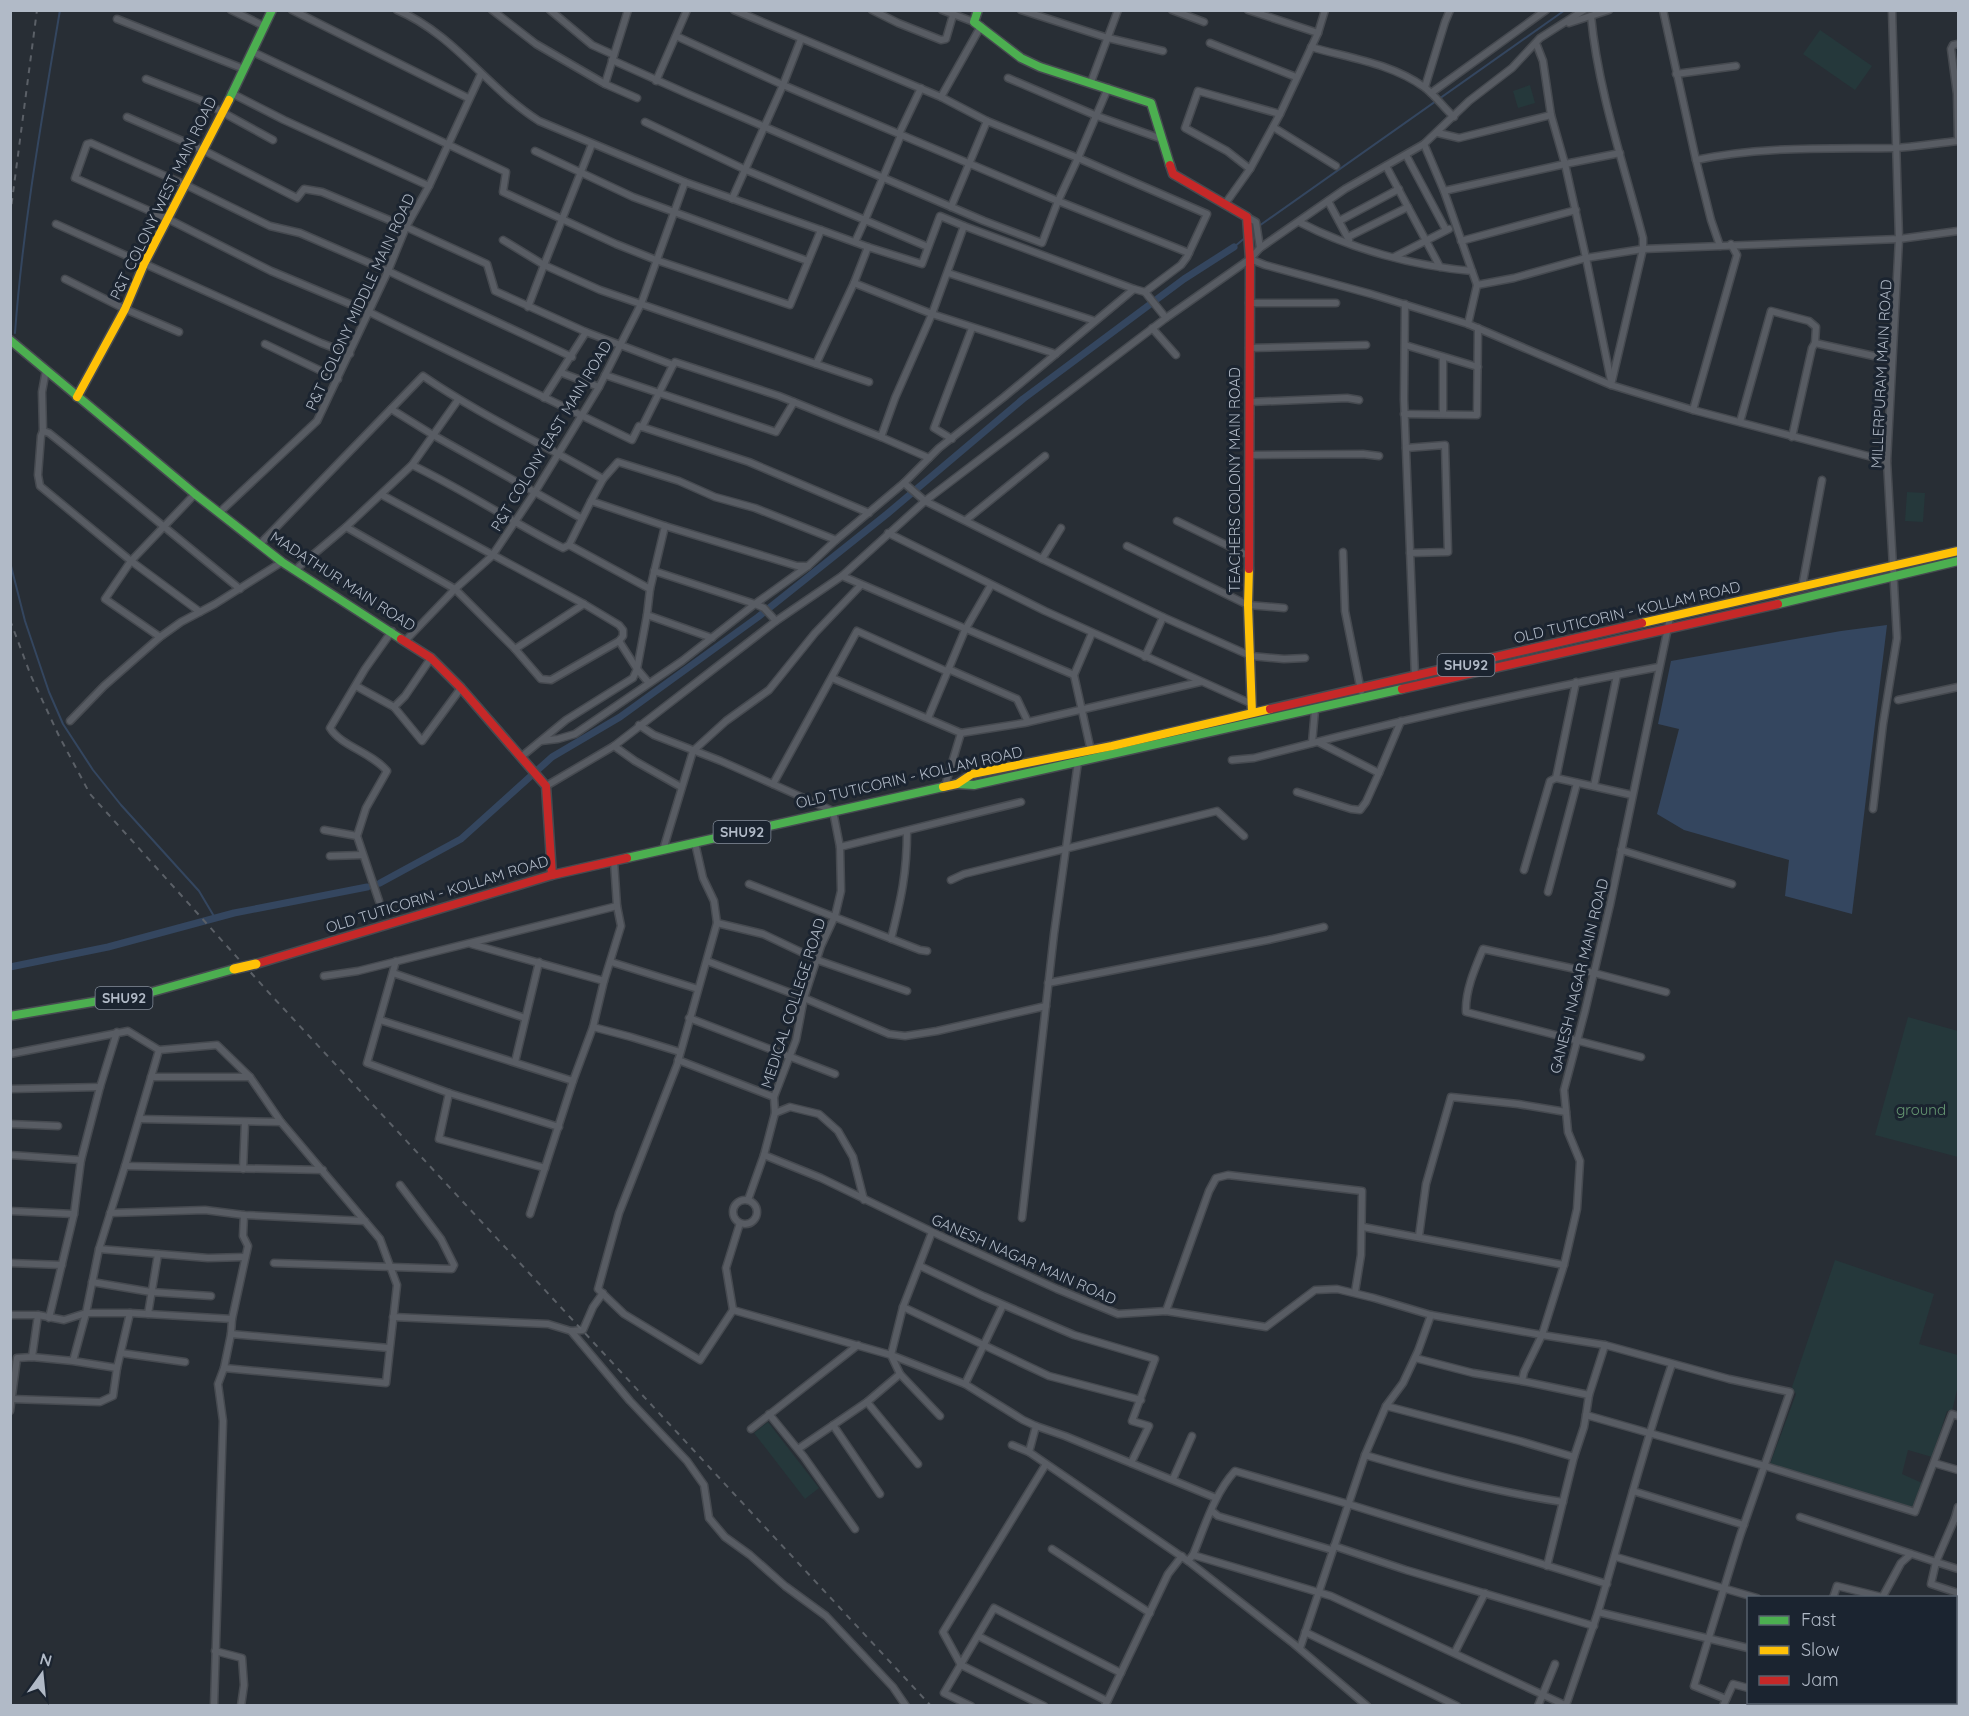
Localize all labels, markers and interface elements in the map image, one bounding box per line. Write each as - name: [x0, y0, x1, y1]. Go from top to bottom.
- street label: P&T COLONY WEST MAIN ROAD: [105, 93, 221, 303]
- street label: P&T COLONY MIDDLE MAIN ROAD: [301, 190, 419, 414]
- street label: MILLERPURAM MAIN ROAD: [1867, 279, 1895, 469]
- street label: P&T COLONY EAST MAIN ROAD: [487, 337, 616, 535]
- street label: TEACHERS COLONY MAIN ROAD: [1225, 367, 1244, 593]
- street label: MADATHUR MAIN ROAD: [267, 527, 419, 635]
- street label: OLD TUTICORIN - KOLLAM ROAD: [1512, 577, 1742, 647]
- road number: SHU92: [1438, 654, 1494, 676]
- street label: OLD TUTICORIN - KOLLAM ROAD: [794, 742, 1024, 812]
- road number: SHU92: [714, 821, 771, 843]
- street label: OLD TUTICORIN - KOLLAM ROAD: [323, 851, 551, 937]
- street label: GANESH NAGAR MAIN ROAD: [1546, 876, 1613, 1076]
- street label: MEDICAL COLLEGE ROAD: [757, 915, 830, 1090]
- road number: SHU92: [96, 987, 152, 1009]
- park label: ground: [1896, 1100, 1946, 1119]
- street label: GANESH NAGAR MAIN ROAD: [929, 1210, 1120, 1309]
- legend: [1747, 1596, 1957, 1704]
- text: Fast: [1801, 1608, 1836, 1631]
- text: Slow: [1801, 1638, 1839, 1661]
- north arrow: [12, 1644, 72, 1704]
- text: N: [38, 1648, 54, 1671]
- text: Jam: [1801, 1668, 1839, 1691]

